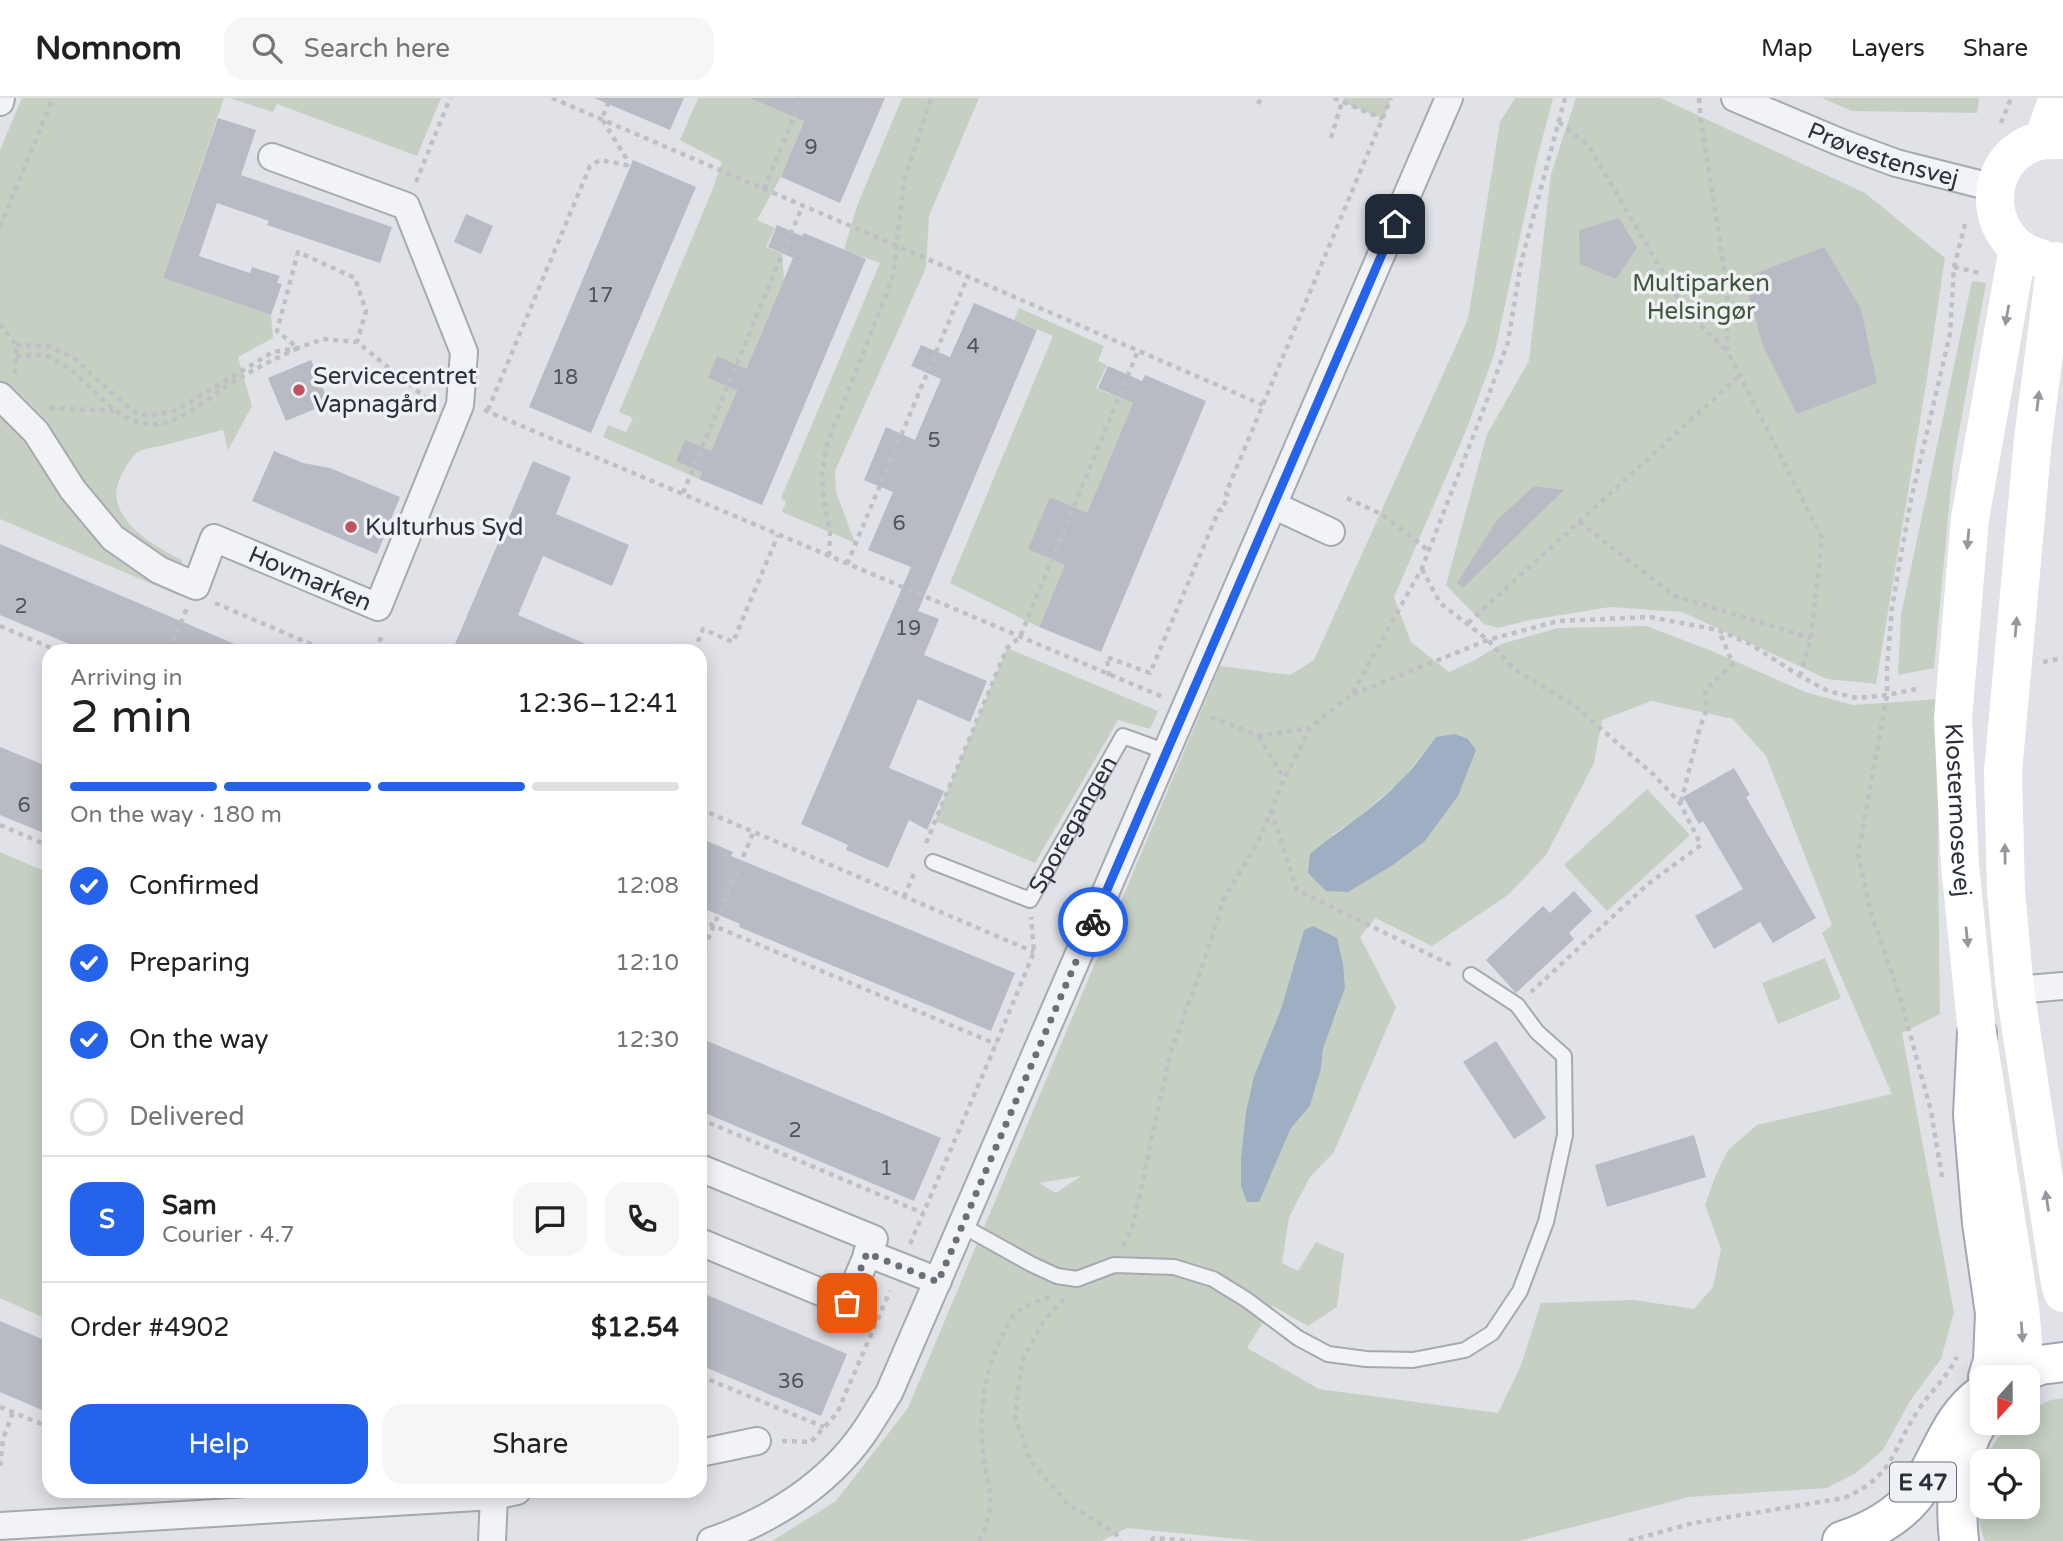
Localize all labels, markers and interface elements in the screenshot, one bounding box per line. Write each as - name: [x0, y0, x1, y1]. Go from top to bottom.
- search box: [224, 17, 714, 80]
- text: Nomnom: [35, 29, 182, 68]
- icon: search: [248, 29, 286, 67]
- text: Search here: [304, 33, 450, 64]
- text: Map: [1761, 34, 1813, 63]
- text: Layers: [1851, 34, 1925, 63]
- text: Share: [1963, 34, 2028, 63]
- street label: Prøvestensvej: [1803, 116, 1962, 193]
- house number: 9: [804, 135, 818, 160]
- pin: [1365, 194, 1425, 254]
- icon: home: [1376, 205, 1414, 243]
- park label: Multiparken Helsingør: [1632, 269, 1770, 326]
- house number: 17: [587, 283, 613, 308]
- one-way arrow: [2001, 304, 2012, 326]
- house number: 4: [966, 334, 980, 359]
- place label: Servicecentret Vapnagård: [313, 362, 477, 419]
- house number: 18: [552, 365, 578, 390]
- marker: Servicecentret Vapnagård: [291, 382, 307, 398]
- one-way arrow: [2032, 390, 2043, 412]
- house number: 5: [927, 428, 941, 453]
- house number: 6: [892, 511, 906, 536]
- place label: Kulturhus Syd: [365, 513, 523, 542]
- marker: Kulturhus Syd: [343, 519, 359, 535]
- one-way arrow: [1962, 529, 1973, 551]
- street label: Hovmarken: [244, 540, 376, 618]
- house number: 2: [14, 594, 28, 619]
- house number: 19: [895, 616, 921, 641]
- one-way arrow: [2011, 616, 2022, 638]
- text: Arriving in: [70, 664, 183, 692]
- text: 12:36–12:41: [517, 688, 679, 719]
- text: 2 min: [70, 690, 193, 745]
- street label: Klostermosevej: [1938, 722, 1977, 898]
- street label: Sporegangen: [1023, 751, 1124, 899]
- house number: 6: [17, 793, 31, 818]
- text: On the way · 180 m: [70, 801, 282, 829]
- one-way arrow: [1999, 843, 2011, 865]
- icon: check: [70, 867, 108, 905]
- text: Confirmed: [129, 870, 259, 901]
- text: 12:08: [615, 872, 679, 900]
- courier: [1058, 887, 1128, 957]
- icon: bike: [1074, 903, 1112, 941]
- one-way arrow: [1962, 927, 1973, 949]
- icon: check: [70, 944, 108, 982]
- text: Preparing: [129, 947, 250, 978]
- text: 12:10: [615, 949, 679, 977]
- icon: check: [70, 1021, 108, 1059]
- text: On the way: [129, 1024, 269, 1055]
- text: 12:30: [615, 1026, 679, 1054]
- text: Delivered: [129, 1101, 245, 1132]
- house number: 2: [788, 1118, 802, 1143]
- house number: 1: [879, 1156, 893, 1181]
- button: chat: [513, 1182, 587, 1256]
- button: phone: [605, 1182, 679, 1256]
- text: Sam: [162, 1190, 217, 1221]
- one-way arrow: [2041, 1190, 2052, 1212]
- text: S: [99, 1204, 115, 1235]
- text: Courier · 4.7: [162, 1221, 295, 1249]
- pin: [817, 1273, 877, 1333]
- icon: bag: [828, 1284, 866, 1322]
- text: Order #4902: [70, 1312, 230, 1343]
- text: $12.54: [591, 1312, 679, 1343]
- one-way arrow: [2017, 1322, 2028, 1344]
- north arrow: [1970, 1365, 2040, 1435]
- map controls: [1970, 1365, 2040, 1519]
- house number: 36: [778, 1369, 804, 1394]
- button: Help: [70, 1404, 368, 1484]
- button: Share: [382, 1404, 679, 1484]
- button: locate: [1970, 1449, 2040, 1519]
- road number: E 47: [1890, 1462, 1956, 1502]

